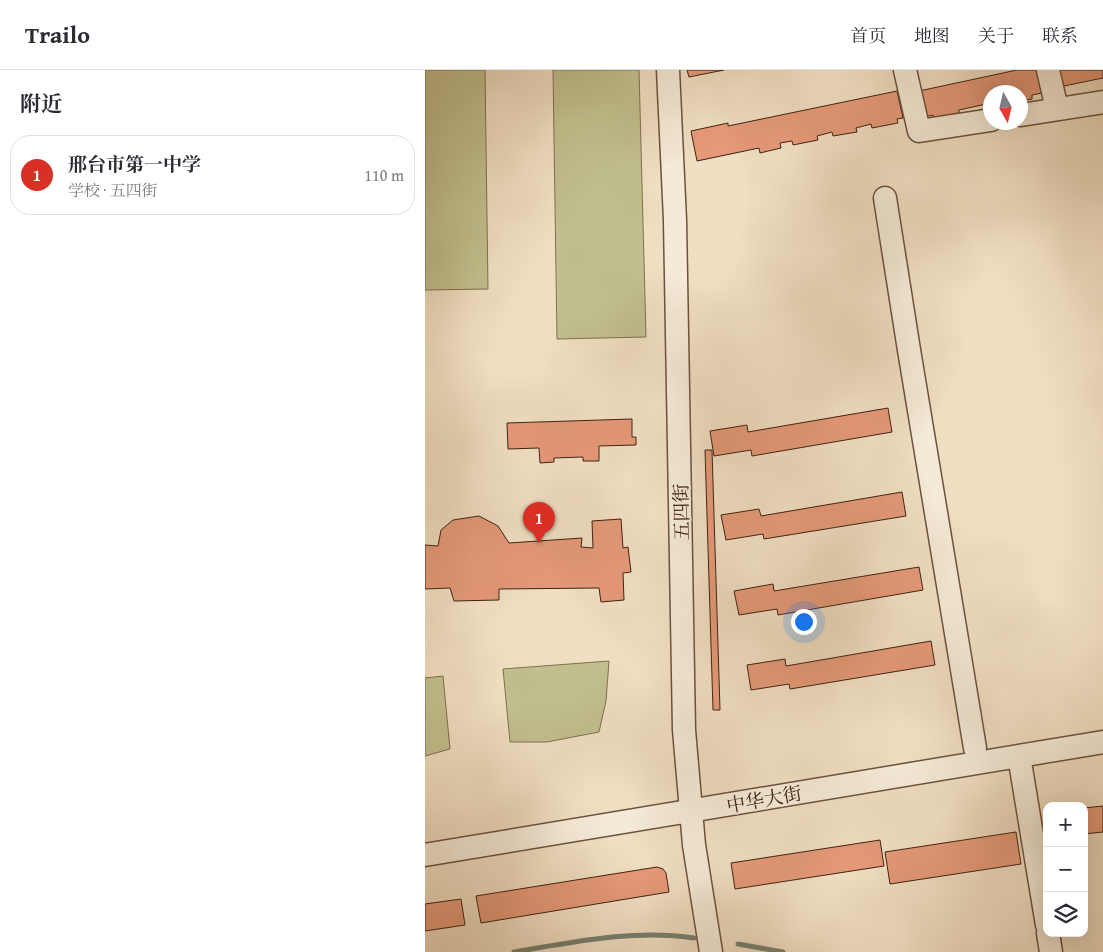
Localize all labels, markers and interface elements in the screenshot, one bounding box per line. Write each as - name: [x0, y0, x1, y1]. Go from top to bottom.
- text: Trailo: [25, 17, 90, 52]
- text: 首页: [850, 22, 886, 49]
- text: 地图: [914, 22, 950, 49]
- text: 关于: [978, 22, 1014, 49]
- text: 联系: [1042, 22, 1078, 49]
- north arrow: [983, 85, 1028, 130]
- text: 附近: [20, 88, 62, 119]
- text: 邢台市第一中学: [68, 150, 201, 178]
- text: 1: [33, 163, 41, 187]
- text: 110 m: [364, 163, 404, 187]
- text: 学校 · 五四街: [68, 178, 158, 202]
- street label: 五四街: [667, 483, 695, 541]
- pin: 1: [523, 502, 555, 543]
- your location: [791, 609, 817, 635]
- street label: 中华大街: [724, 779, 804, 819]
- map controls: [1043, 802, 1088, 937]
- button: +: [1043, 802, 1088, 847]
- button: −: [1043, 847, 1088, 892]
- button: layers: [1043, 892, 1088, 937]

